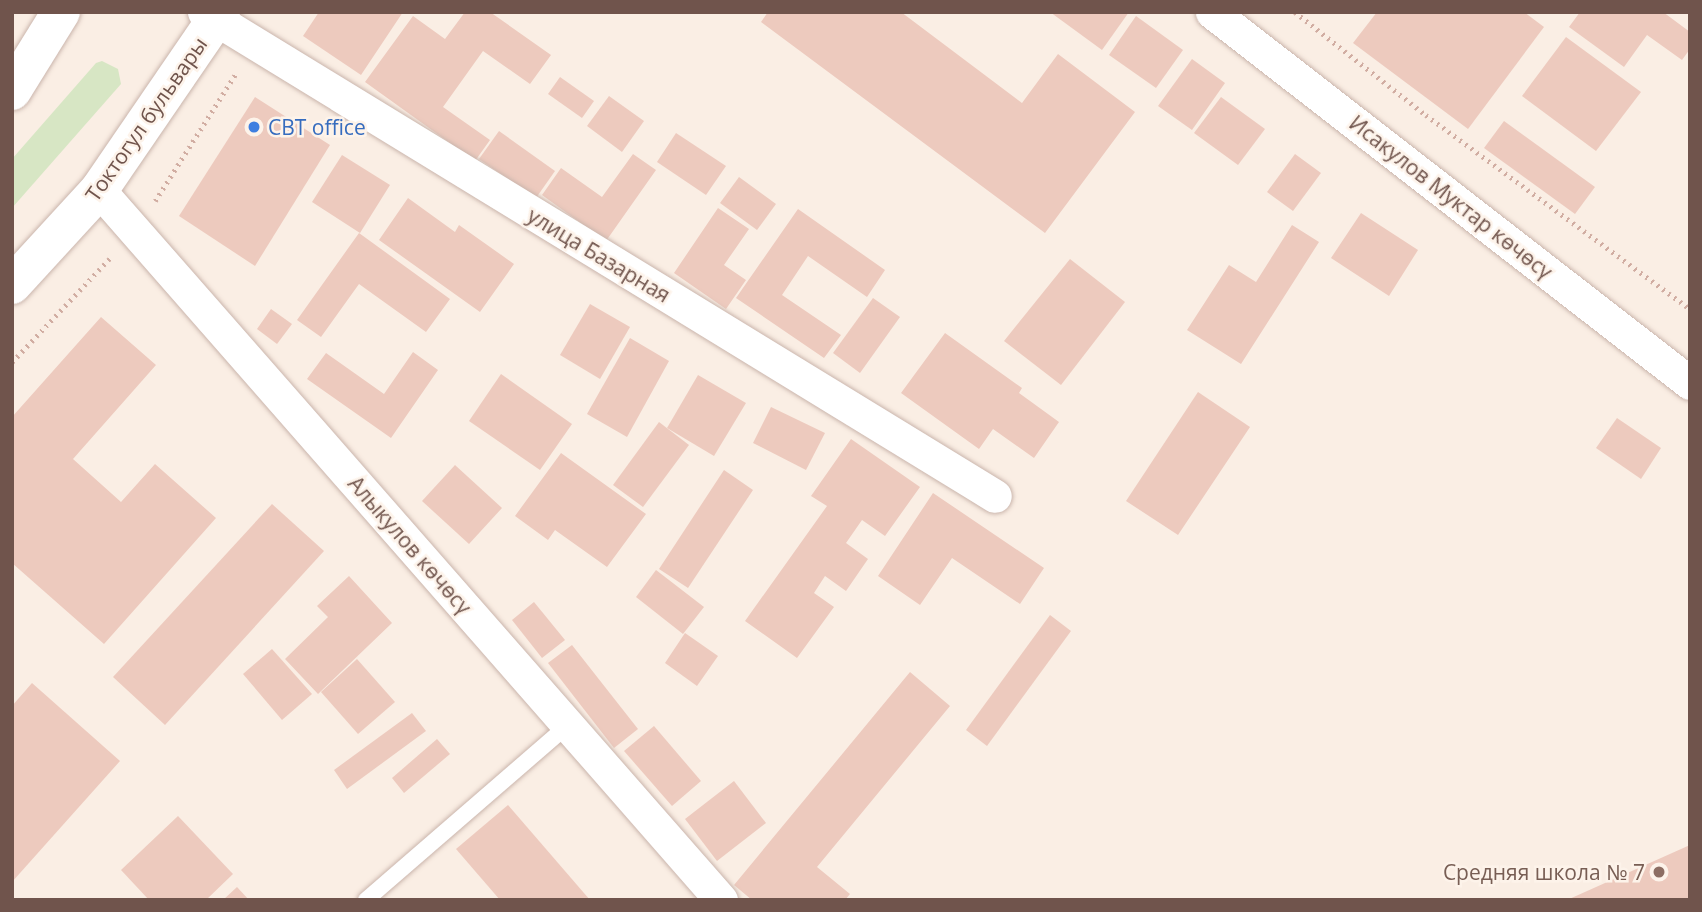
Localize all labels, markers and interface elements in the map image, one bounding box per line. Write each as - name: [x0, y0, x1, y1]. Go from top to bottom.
- street label: Токтогул бульвары: [80, 32, 212, 206]
- street label: Исакулов Муктар көчөсү: [1344, 110, 1558, 284]
- place label: CBT office: [268, 114, 366, 140]
- marker: CBT office: [246, 119, 262, 135]
- street label: улица Базарная: [523, 202, 675, 308]
- street label: Алыкулов көчөсү: [343, 471, 477, 619]
- place label: Средняя школа № 7: [1443, 859, 1645, 885]
- marker: Средняя школа № 7: [1651, 864, 1667, 880]

